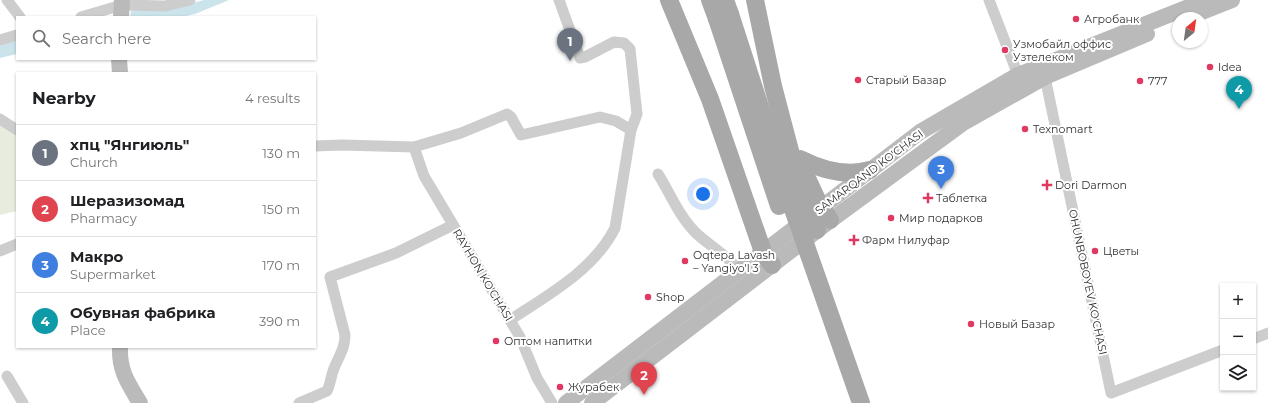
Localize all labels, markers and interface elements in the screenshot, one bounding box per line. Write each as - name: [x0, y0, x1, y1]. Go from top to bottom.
- place label: Агробанк: [1084, 12, 1140, 26]
- north arrow: [1172, 12, 1208, 48]
- marker: Агробанк: [1071, 14, 1081, 24]
- search box: [16, 16, 316, 60]
- icon: search: [30, 27, 52, 49]
- pin: 1: [557, 28, 583, 61]
- text: Search here: [62, 29, 151, 48]
- place label: Узмобайл оффис Узтелеком: [1013, 37, 1111, 64]
- marker: Узмобайл оффис Узтелеком: [1000, 45, 1010, 55]
- place label: Idea: [1218, 60, 1242, 74]
- marker: Idea: [1205, 62, 1215, 72]
- place label: Cтарый Базар: [866, 73, 946, 87]
- place label: 777: [1148, 74, 1167, 88]
- marker: Cтарый Базар: [853, 75, 863, 85]
- marker: 777: [1135, 76, 1145, 86]
- pin: 4: [1226, 76, 1252, 109]
- text: Nearby: [32, 88, 96, 108]
- text: 4 results: [245, 90, 300, 106]
- place label: Texnomart: [1033, 122, 1093, 136]
- marker: Texnomart: [1020, 124, 1030, 134]
- street label: SAMARQAND KO'CHASI: [812, 127, 926, 217]
- text: хпц "Янгиюль": [70, 135, 189, 154]
- text: 1: [42, 145, 48, 161]
- text: 130 m: [262, 145, 300, 161]
- text: Church: [70, 154, 118, 170]
- pin: 3: [928, 156, 954, 189]
- place label: Dori Darmon: [1055, 178, 1127, 192]
- marker: Dori Darmon: [1042, 180, 1052, 190]
- your location: [693, 184, 713, 204]
- text: Шеразизомад: [70, 191, 185, 210]
- place label: Таблетка: [936, 191, 987, 205]
- marker: Таблетка: [923, 193, 933, 203]
- text: 2: [41, 201, 49, 217]
- text: 150 m: [262, 201, 300, 217]
- street label: OHUNBOBOYEV KO'CHASI: [1066, 208, 1110, 356]
- text: Pharmacy: [70, 210, 137, 226]
- place label: Мир подарков: [899, 211, 983, 225]
- marker: Мир подарков: [886, 213, 896, 223]
- street label: RAYHON KO'CHASI: [450, 226, 516, 324]
- place label: Фарм Нилуфар: [862, 233, 950, 247]
- marker: Фарм Нилуфар: [849, 235, 859, 245]
- place label: Цветы: [1103, 244, 1139, 258]
- marker: Цветы: [1090, 246, 1100, 256]
- text: Макро: [70, 247, 123, 266]
- place label: Oqtepa Lavash – Yangiyo'l 3: [693, 248, 775, 275]
- marker: Oqtepa Lavash – Yangiyo'l 3: [680, 256, 690, 266]
- text: 3: [41, 257, 49, 273]
- text: 170 m: [262, 257, 300, 273]
- text: Supermarket: [70, 266, 156, 282]
- map controls: [1220, 283, 1256, 391]
- button: +: [1220, 283, 1256, 319]
- place label: Shop: [656, 290, 685, 304]
- marker: Shop: [643, 292, 653, 302]
- text: Обувная фабрика: [70, 303, 216, 322]
- text: 4: [41, 313, 49, 329]
- text: 390 m: [259, 313, 300, 329]
- place label: Новый Базар: [979, 317, 1055, 331]
- marker: Новый Базар: [966, 319, 976, 329]
- button: −: [1220, 319, 1256, 355]
- text: Place: [70, 322, 106, 338]
- place label: Оптом напитки: [504, 334, 592, 348]
- marker: Оптом напитки: [491, 336, 501, 346]
- button: layers: [1220, 355, 1256, 391]
- pin: 2: [631, 362, 657, 395]
- place label: Журабек: [568, 380, 620, 394]
- marker: Журабек: [555, 382, 565, 392]

